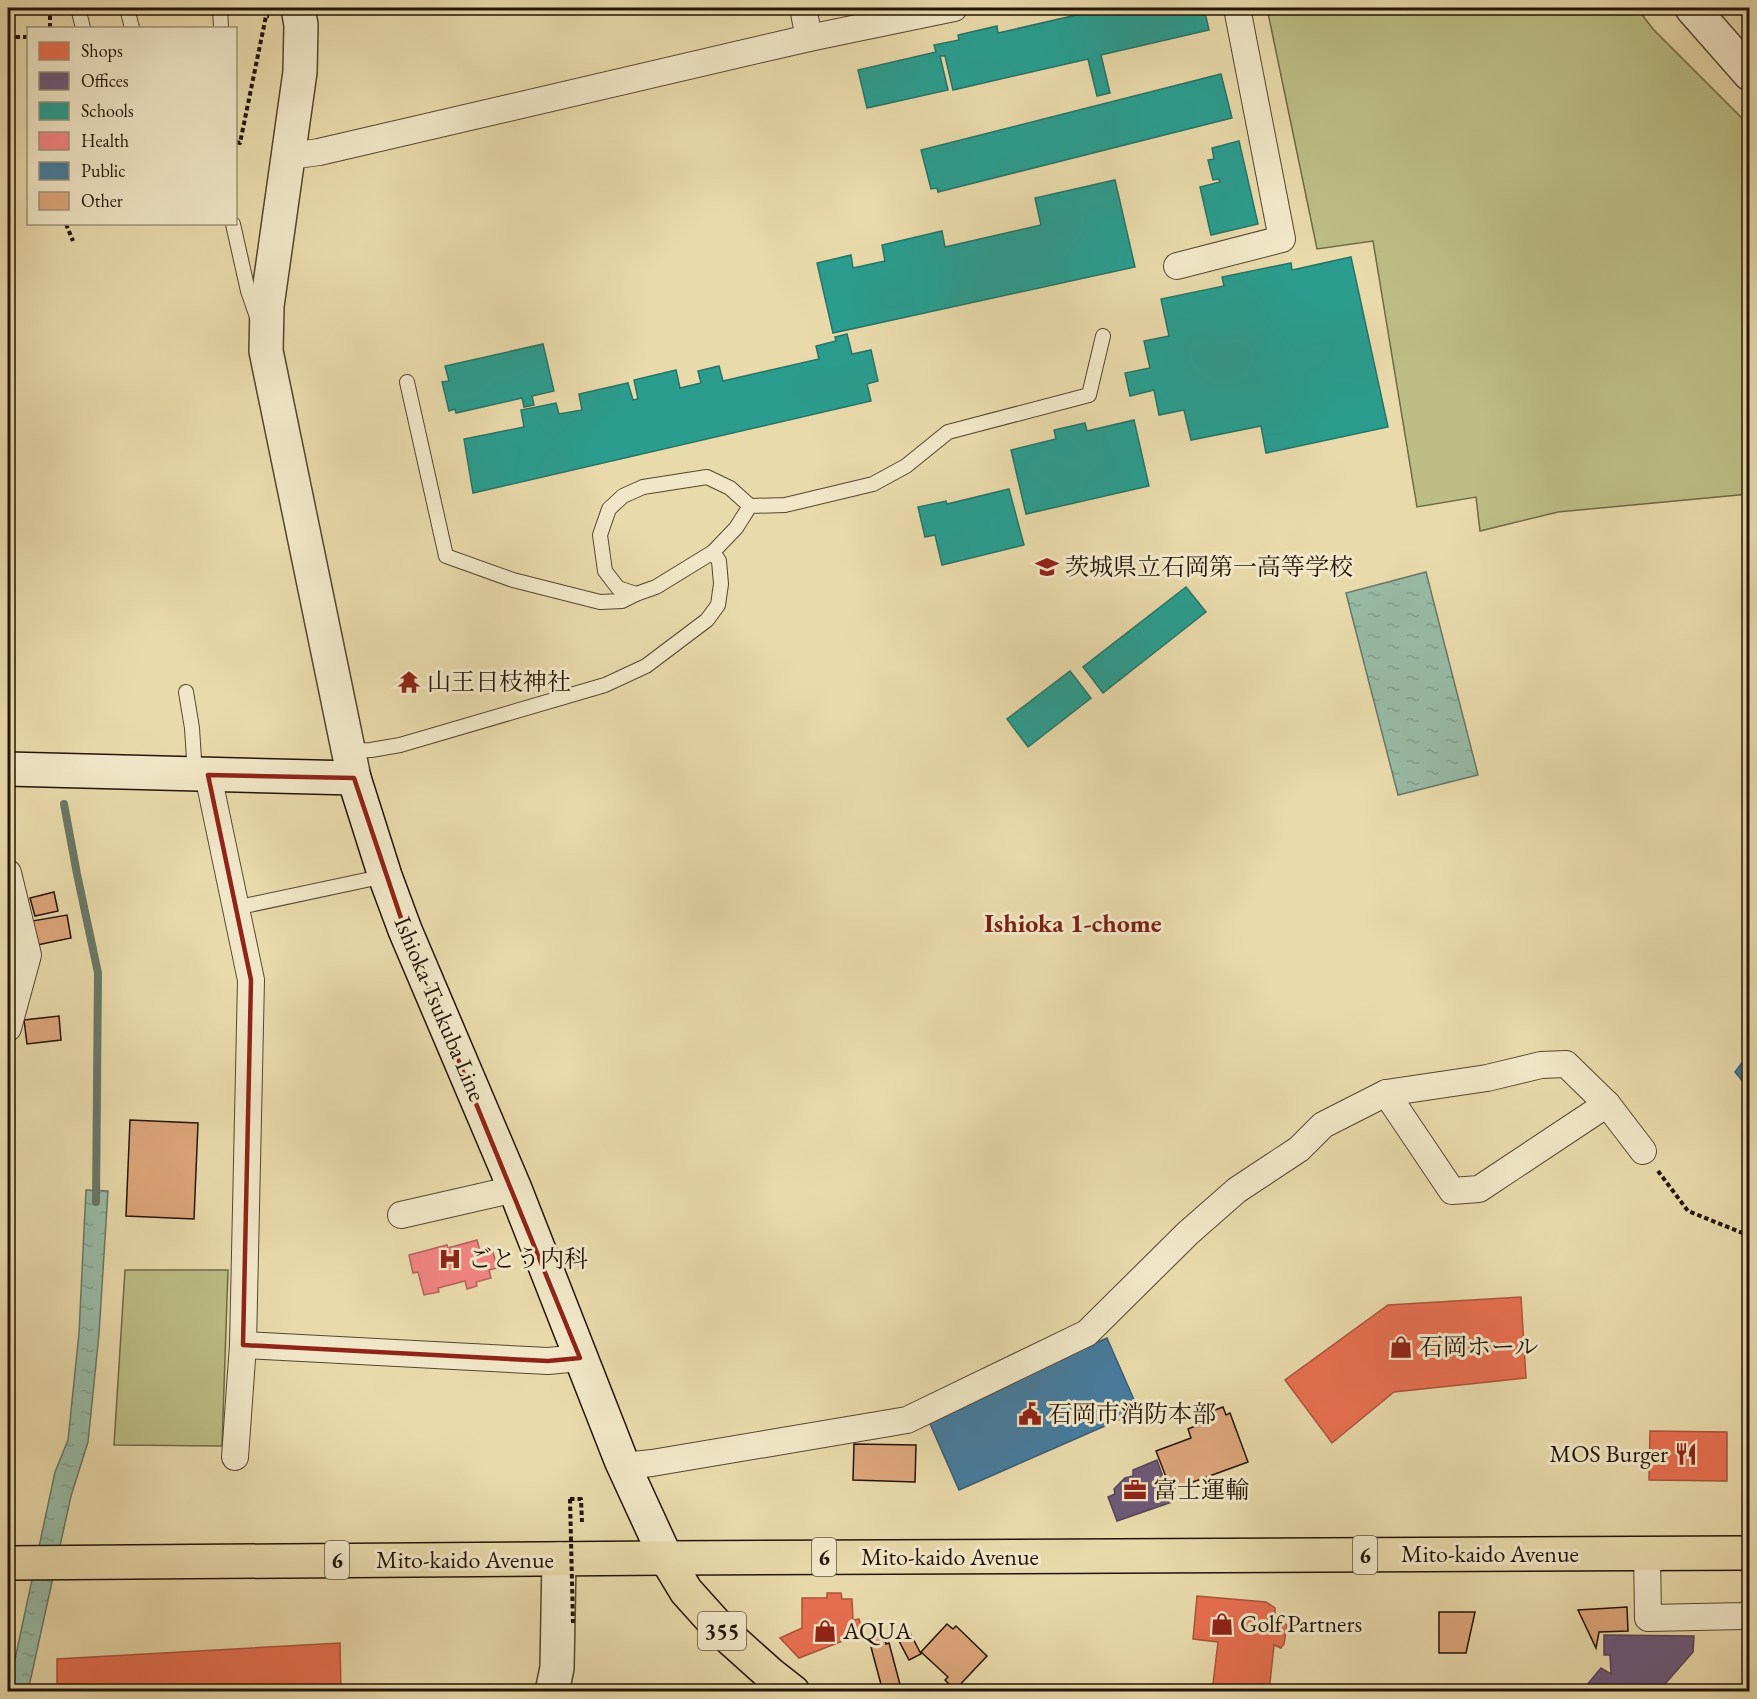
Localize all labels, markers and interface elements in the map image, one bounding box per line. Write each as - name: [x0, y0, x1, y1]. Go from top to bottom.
- legend: [27, 27, 237, 225]
- text: Shops: [81, 39, 123, 62]
- text: Offices: [81, 69, 129, 92]
- text: Schools: [81, 99, 134, 122]
- text: Health: [81, 129, 129, 152]
- text: Public: [81, 159, 125, 182]
- text: Other: [81, 189, 123, 212]
- place label: 茨城県立石岡第一高等学校: [1065, 551, 1353, 582]
- school or university icon: 茨城県立石岡第一高等学校: [1034, 554, 1060, 580]
- place label: 山王日枝神社: [427, 666, 571, 697]
- temple icon: 山王日枝神社: [396, 669, 422, 695]
- district label: Ishioka 1-chome: [984, 906, 1162, 940]
- street label: Ishioka-Tsukuba Line: [388, 912, 493, 1106]
- place label: ごとう内科: [468, 1243, 588, 1274]
- hospital icon: ごとう内科: [437, 1246, 463, 1272]
- place label: 石岡ホール: [1419, 1331, 1539, 1362]
- shop icon: 石岡ホール: [1388, 1334, 1414, 1360]
- place label: 石岡市消防本部: [1048, 1398, 1216, 1429]
- public building icon: 石岡市消防本部: [1017, 1401, 1043, 1427]
- place label: MOS Burger: [1550, 1438, 1668, 1469]
- restaurant icon: MOS Burger: [1673, 1441, 1699, 1467]
- place label: 富士運輸: [1153, 1474, 1249, 1505]
- office icon: 富士運輸: [1122, 1477, 1148, 1503]
- road number: 6: [1353, 1536, 1377, 1574]
- road number: 6: [812, 1538, 836, 1576]
- street label: Mito-kaido Avenue: [1401, 1538, 1579, 1569]
- road number: 6: [325, 1541, 349, 1579]
- street label: Mito-kaido Avenue: [861, 1541, 1039, 1572]
- street label: Mito-kaido Avenue: [376, 1544, 554, 1575]
- place label: Golf Partners: [1240, 1608, 1362, 1639]
- shop icon: Golf Partners: [1209, 1611, 1235, 1637]
- road number: 355: [698, 1612, 746, 1650]
- place label: AQUA: [842, 1615, 912, 1646]
- shop icon: AQUA: [812, 1618, 838, 1644]

